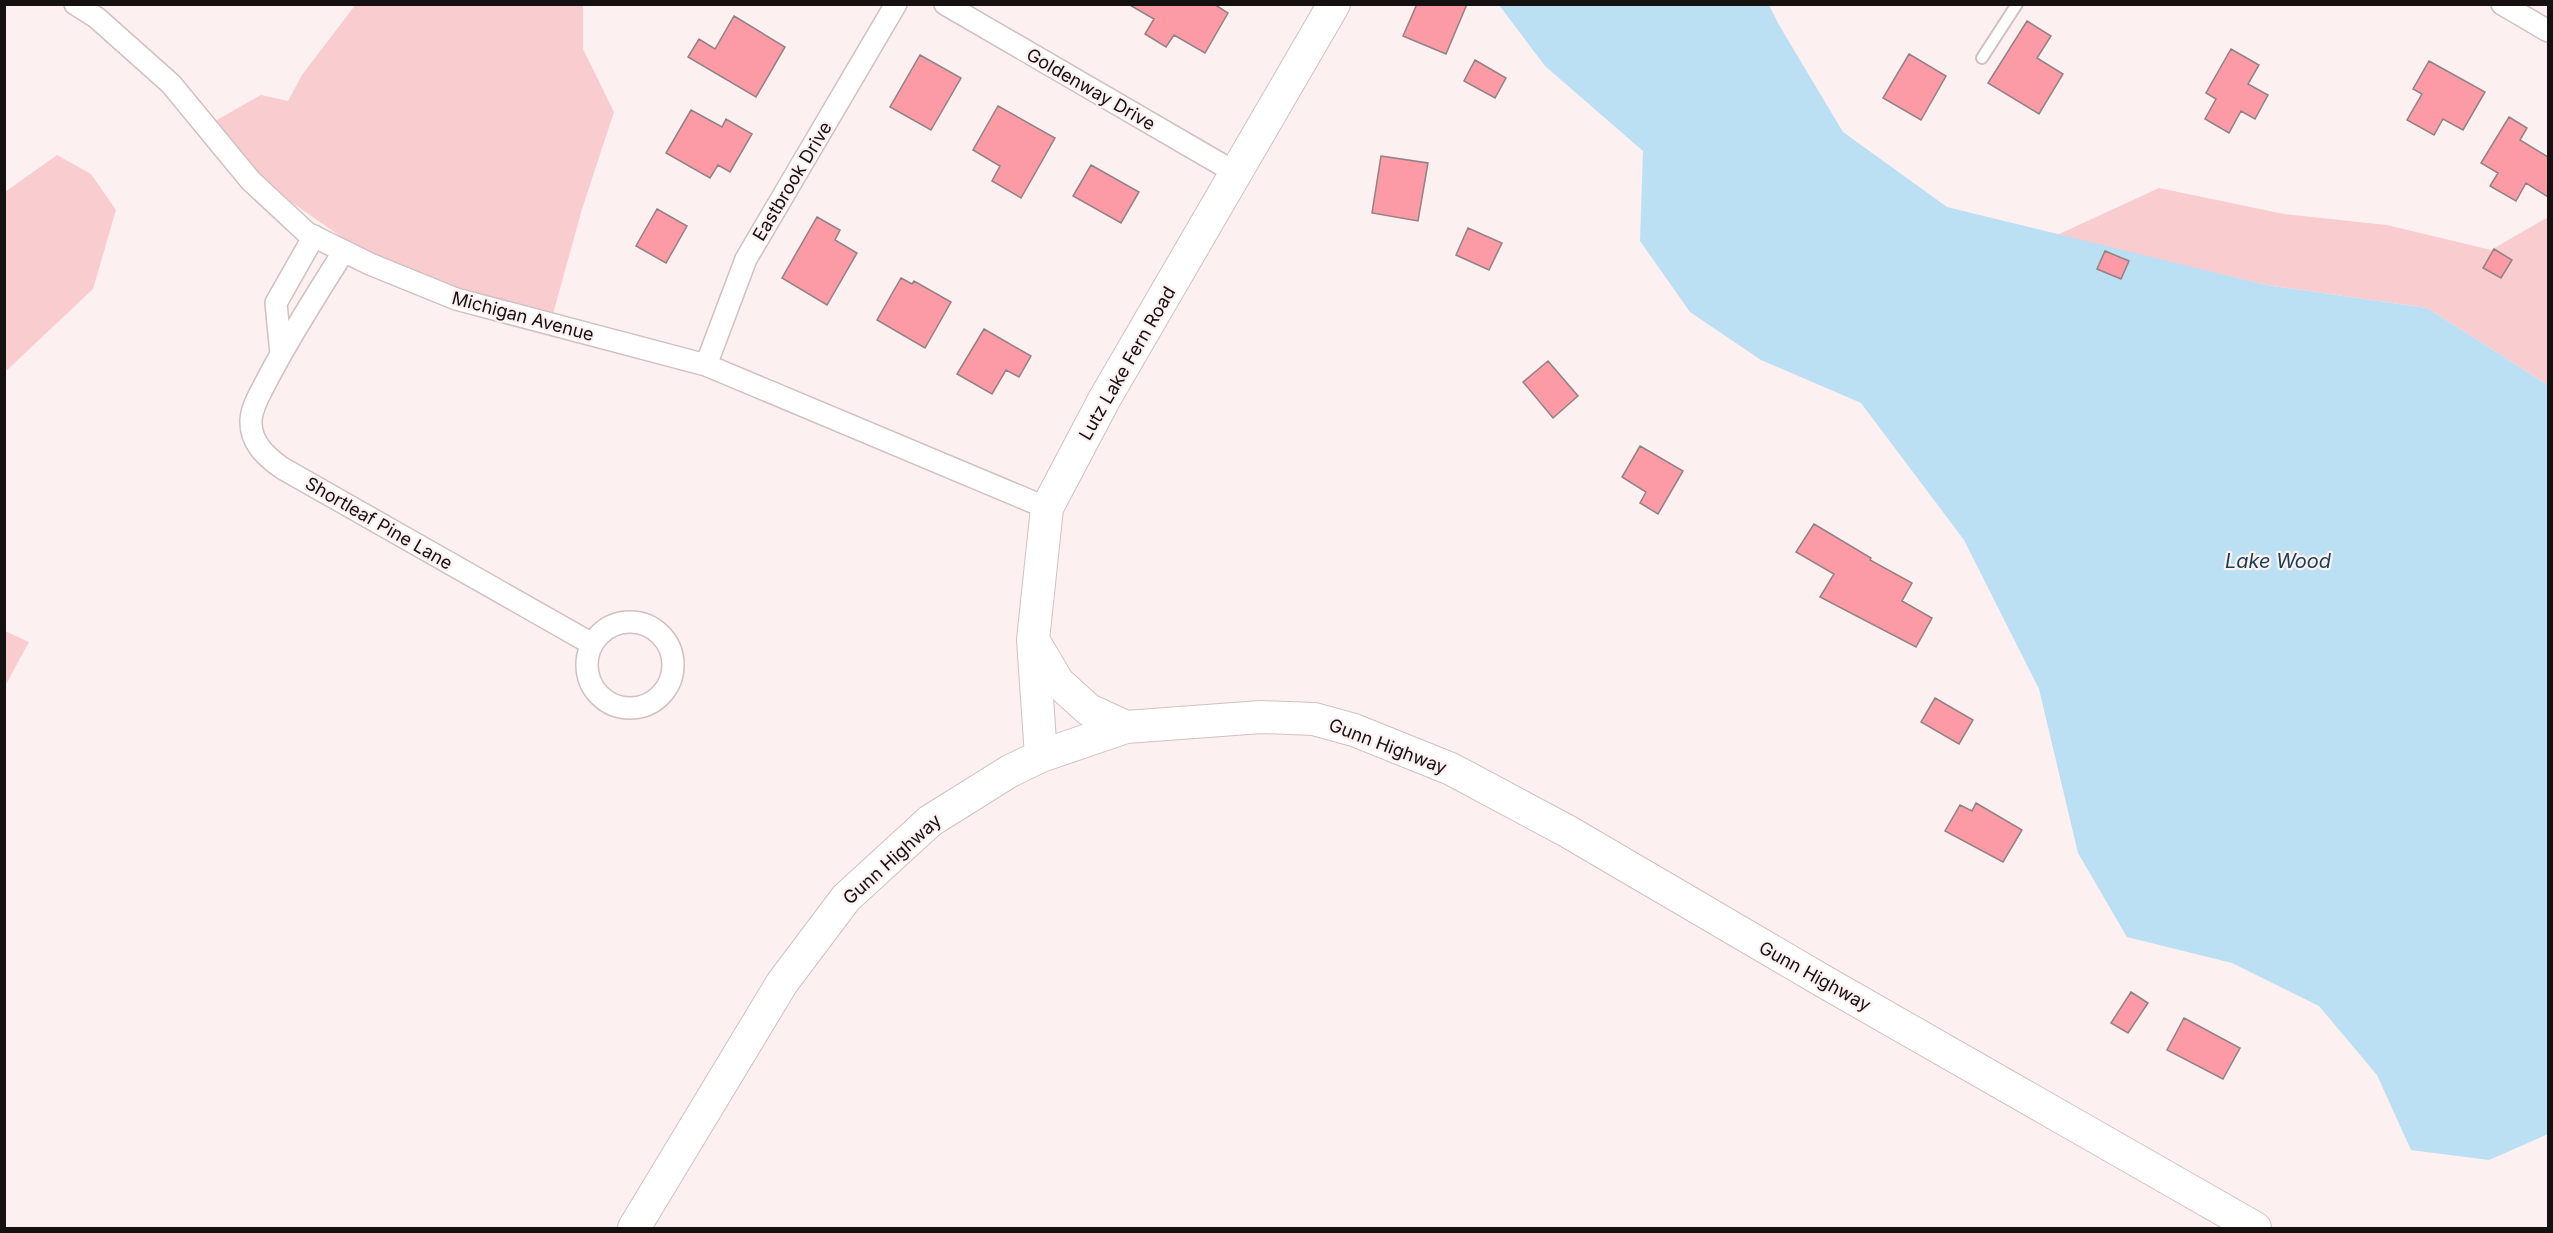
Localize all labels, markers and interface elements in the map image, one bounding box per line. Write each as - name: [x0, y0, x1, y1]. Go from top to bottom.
- street label: Goldenway Drive: [1023, 44, 1159, 134]
- street label: Eastbrook Drive: [748, 118, 836, 244]
- street label: Lutz Lake Fern Road: [1075, 283, 1179, 443]
- street label: Michigan Avenue: [450, 287, 596, 345]
- street label: Shortleaf Pine Lane: [302, 472, 456, 574]
- water label: Lake Wood: [2225, 549, 2332, 573]
- street label: Gunn Highway: [1326, 714, 1450, 778]
- street label: Gunn Highway: [839, 810, 945, 908]
- street label: Gunn Highway: [1755, 937, 1875, 1015]

